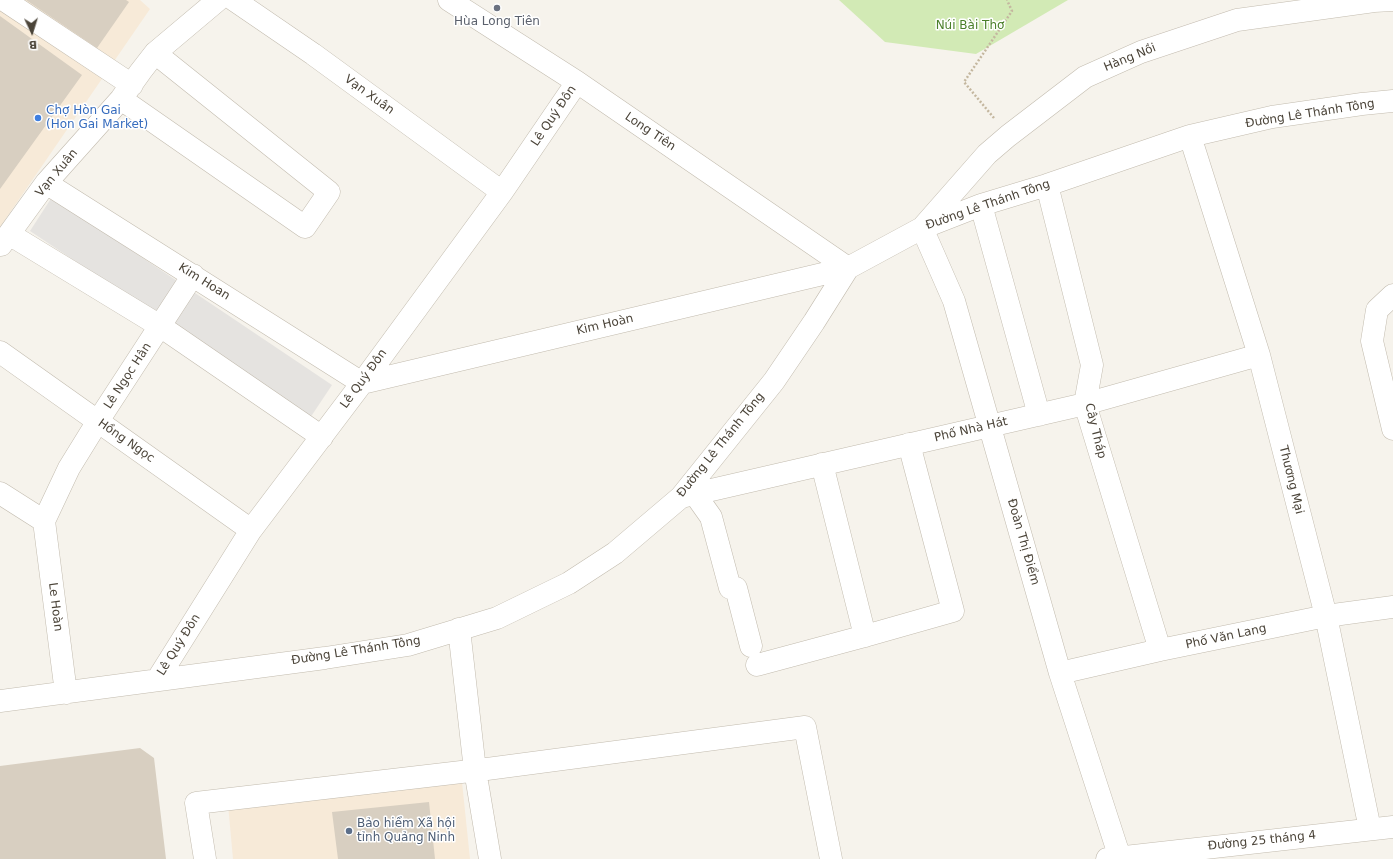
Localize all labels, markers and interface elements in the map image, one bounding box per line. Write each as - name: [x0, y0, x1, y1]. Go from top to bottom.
- marker: Hùa Long Tiên: [492, 3, 502, 13]
- north arrow: [12, 12, 52, 52]
- place label: Hùa Long Tiên: [454, 15, 540, 29]
- park label: Núi Bài Thơ: [936, 19, 1004, 33]
- text: B: [28, 38, 38, 51]
- street label: Hàng Nồi: [1102, 41, 1158, 75]
- street label: Vạn Xuân: [341, 72, 397, 118]
- street label: Lê Quý Đôn: [528, 83, 580, 149]
- street label: Đường Lê Thánh Tông: [1244, 97, 1376, 131]
- place label: Chợ Hòn Gai (Hon Gai Market): [46, 104, 148, 132]
- street label: Long Tiên: [622, 110, 678, 154]
- marker: Chợ Hòn Gai (Hon Gai Market): [33, 113, 43, 123]
- street label: Vạn Xuân: [33, 146, 81, 200]
- street label: Đường Lê Thánh Tông: [924, 177, 1052, 233]
- street label: Kim Hoan: [176, 261, 232, 303]
- street label: Kim Hoàn: [575, 311, 635, 339]
- street label: Lê Ngọc Hân: [101, 340, 155, 412]
- street label: Lê Quý Đôn: [338, 346, 390, 412]
- street label: Đường Lê Thánh Tông: [674, 390, 768, 500]
- street label: Cây Tháp: [1081, 402, 1109, 460]
- street label: Phố Nhà Hát: [933, 415, 1009, 445]
- street label: Hồng Ngọc: [95, 416, 157, 466]
- street label: Thương Mại: [1276, 444, 1306, 516]
- street label: Đoàn Thị Điểm: [1004, 497, 1042, 587]
- street label: Le Hoàn: [45, 582, 65, 632]
- street label: Lê Quý Đôn: [154, 612, 204, 678]
- street label: Phố Văn Lang: [1184, 621, 1268, 653]
- street label: Đường Lê Thánh Tông: [290, 634, 422, 668]
- place label: Bảo hiểm Xã hội tỉnh Quảng Ninh: [357, 817, 455, 845]
- marker: Bảo hiểm Xã hội tỉnh Quảng Ninh: [344, 826, 354, 836]
- street label: Đường 25 tháng 4: [1207, 828, 1317, 854]

